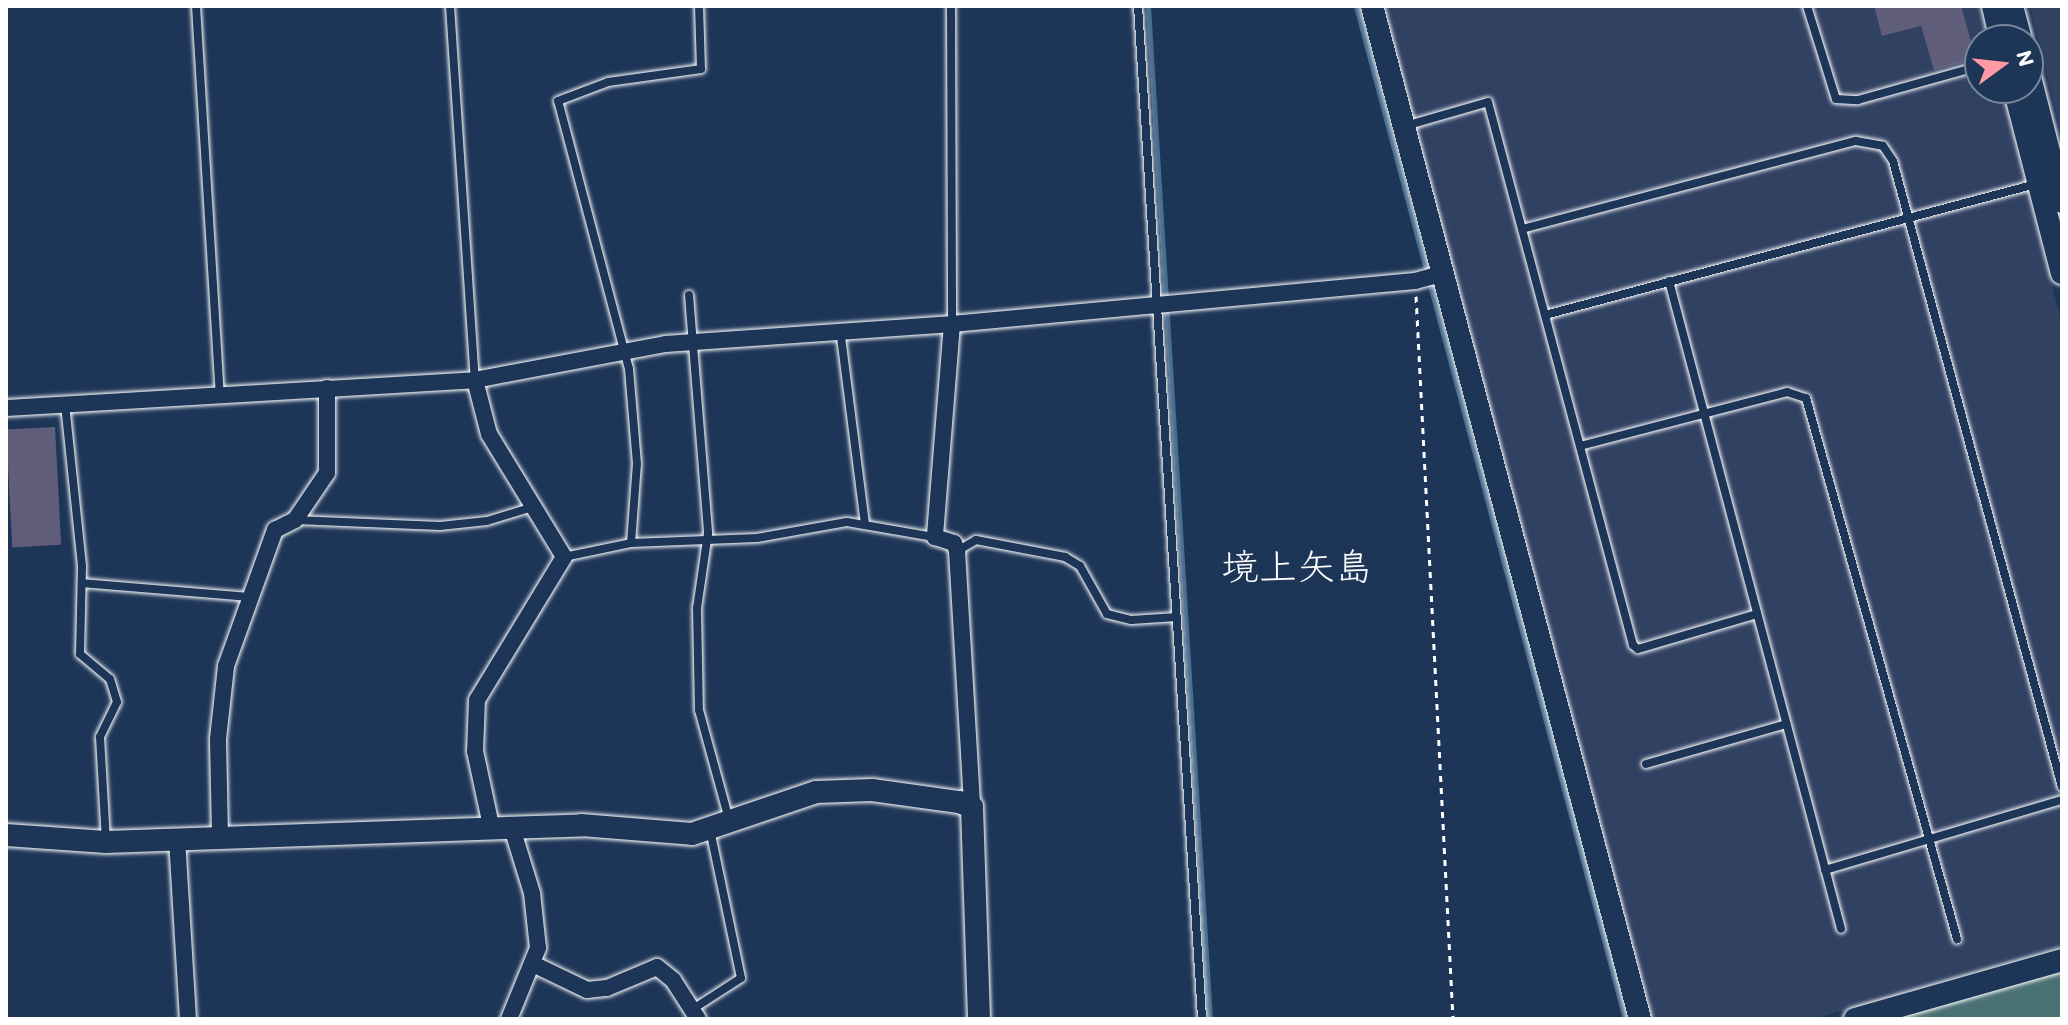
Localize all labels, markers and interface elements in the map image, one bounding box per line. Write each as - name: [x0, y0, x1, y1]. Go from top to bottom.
- north arrow: [1964, 24, 2044, 104]
- text: N: [2011, 47, 2041, 69]
- district label: 境上矢島: [1221, 545, 1373, 591]

